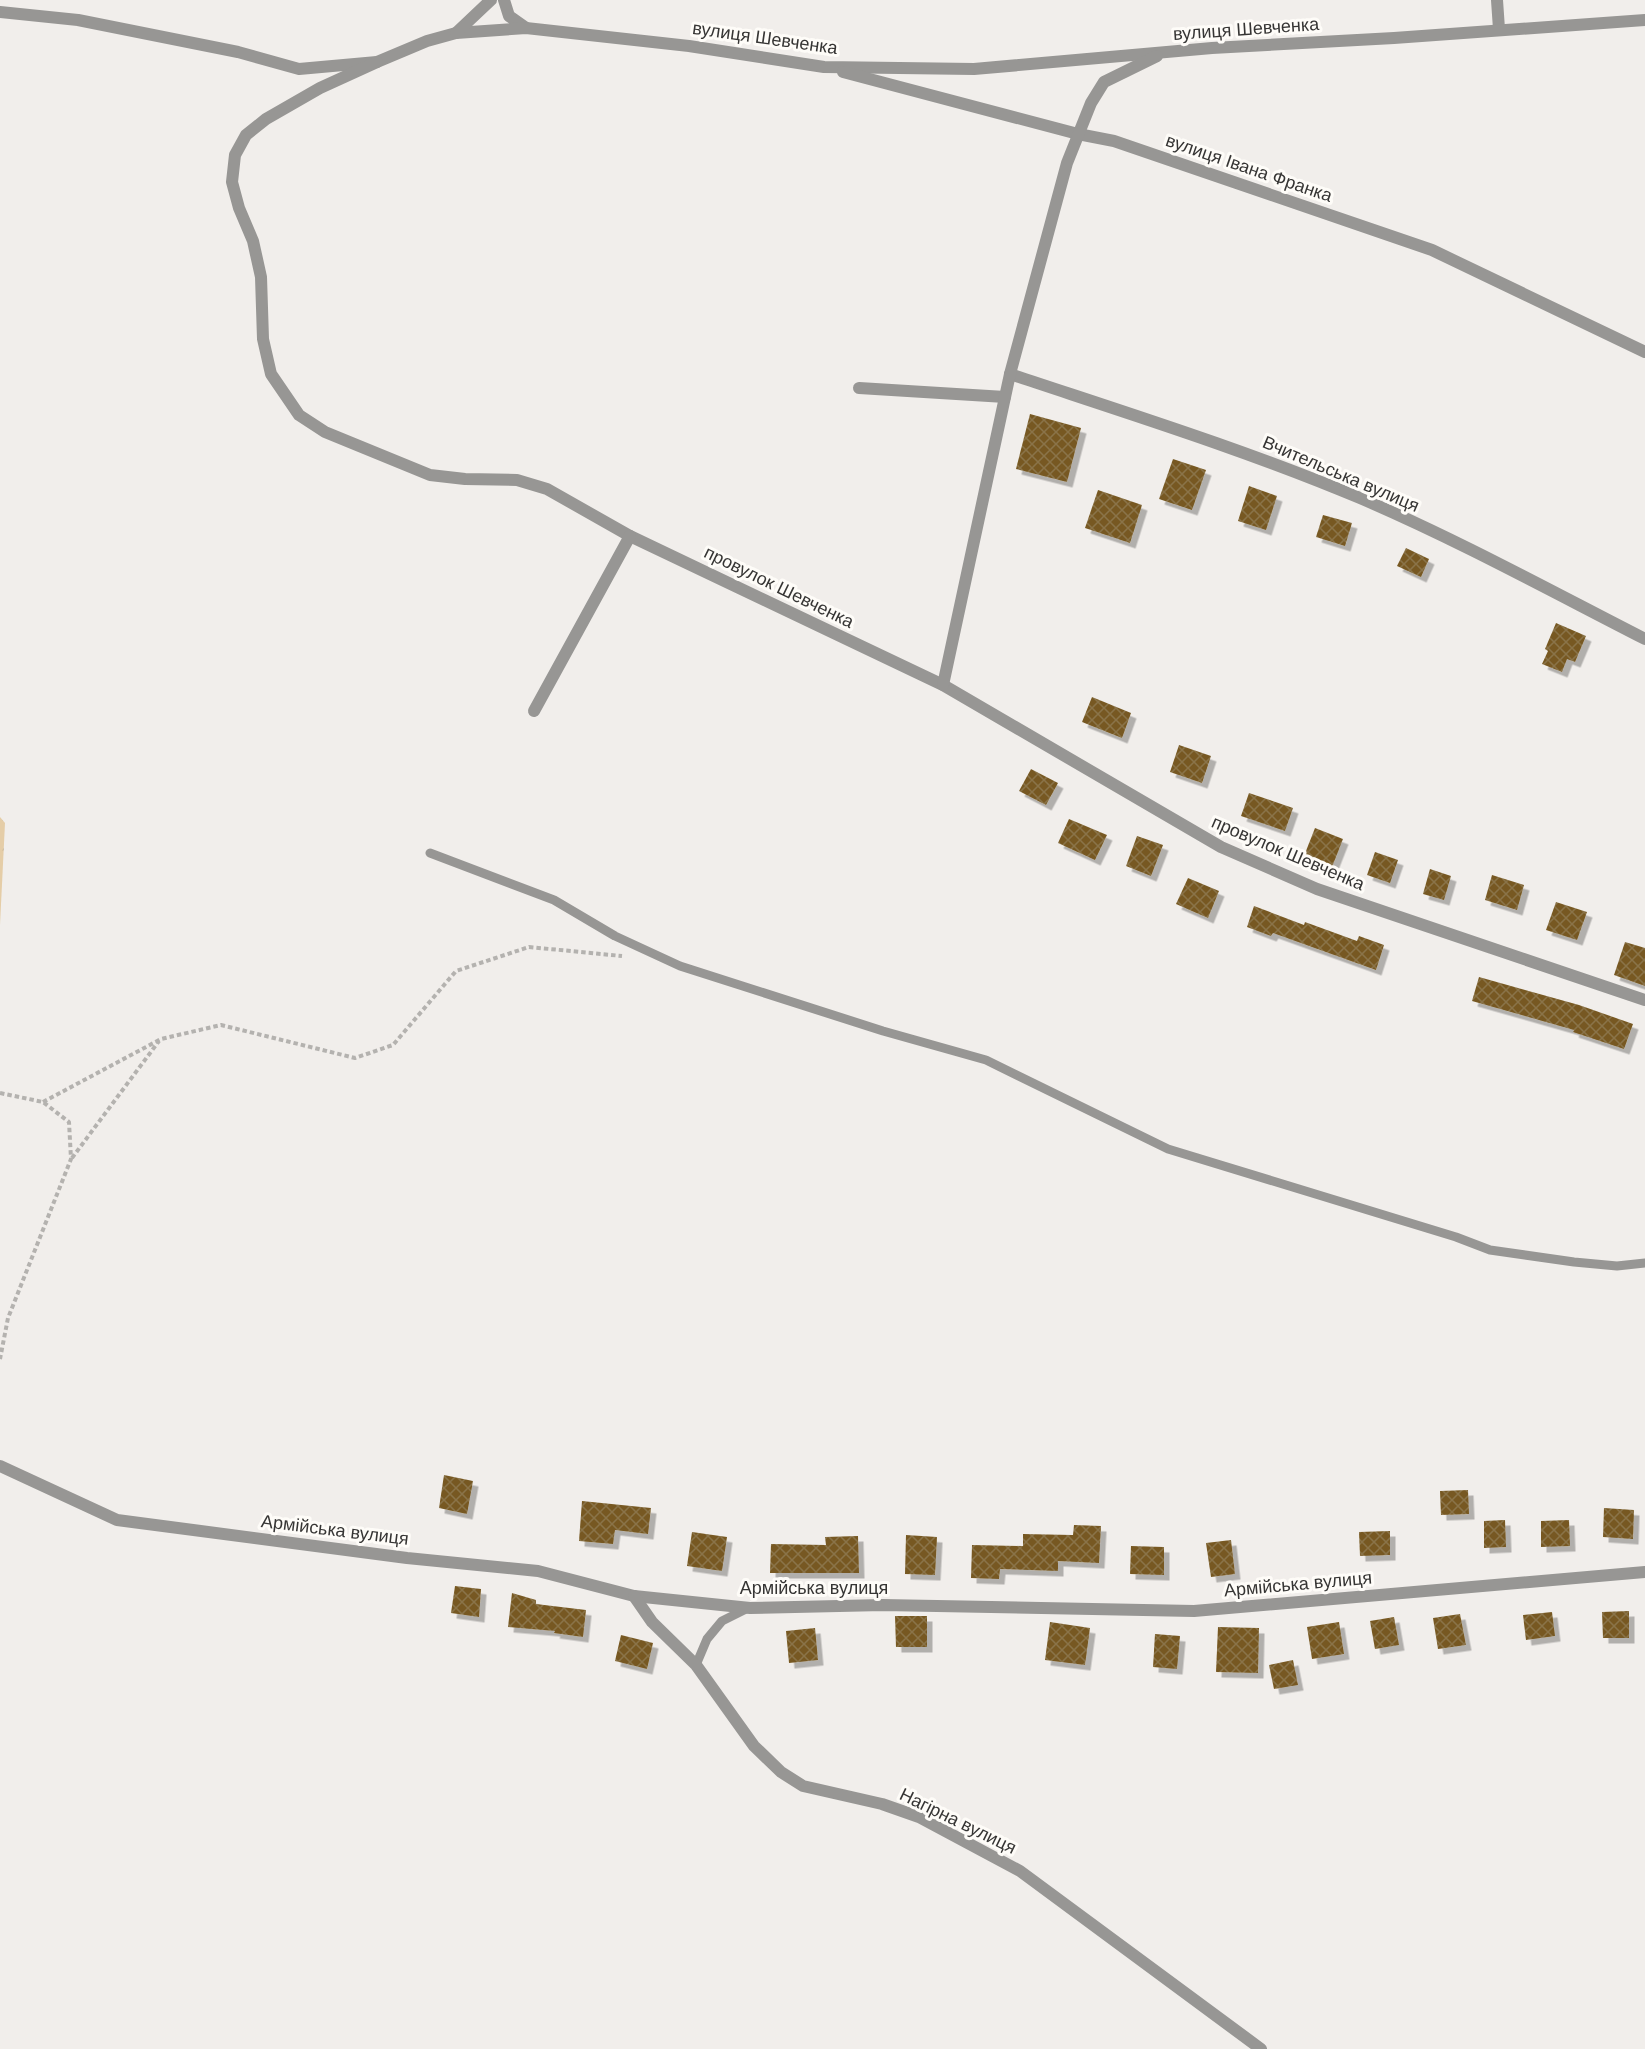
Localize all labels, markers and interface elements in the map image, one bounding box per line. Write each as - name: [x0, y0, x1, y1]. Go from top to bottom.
- street label: вулиця Шевченка: [1172, 14, 1321, 44]
- street label: вулиця Шевченка: [691, 18, 840, 58]
- street label: вулиця Івана Франка: [1163, 130, 1336, 206]
- street label: Вчительська вулиця: [1260, 432, 1422, 516]
- street label: провулок Шевченка: [701, 542, 858, 632]
- street label: провулок Шевченка: [1209, 812, 1368, 895]
- street label: Армійська вулиця: [260, 1511, 410, 1549]
- street label: Армійська вулиця: [1223, 1568, 1373, 1600]
- street label: Армійська вулиця: [740, 1578, 888, 1598]
- street label: Нагірна вулиця: [897, 1784, 1019, 1858]

